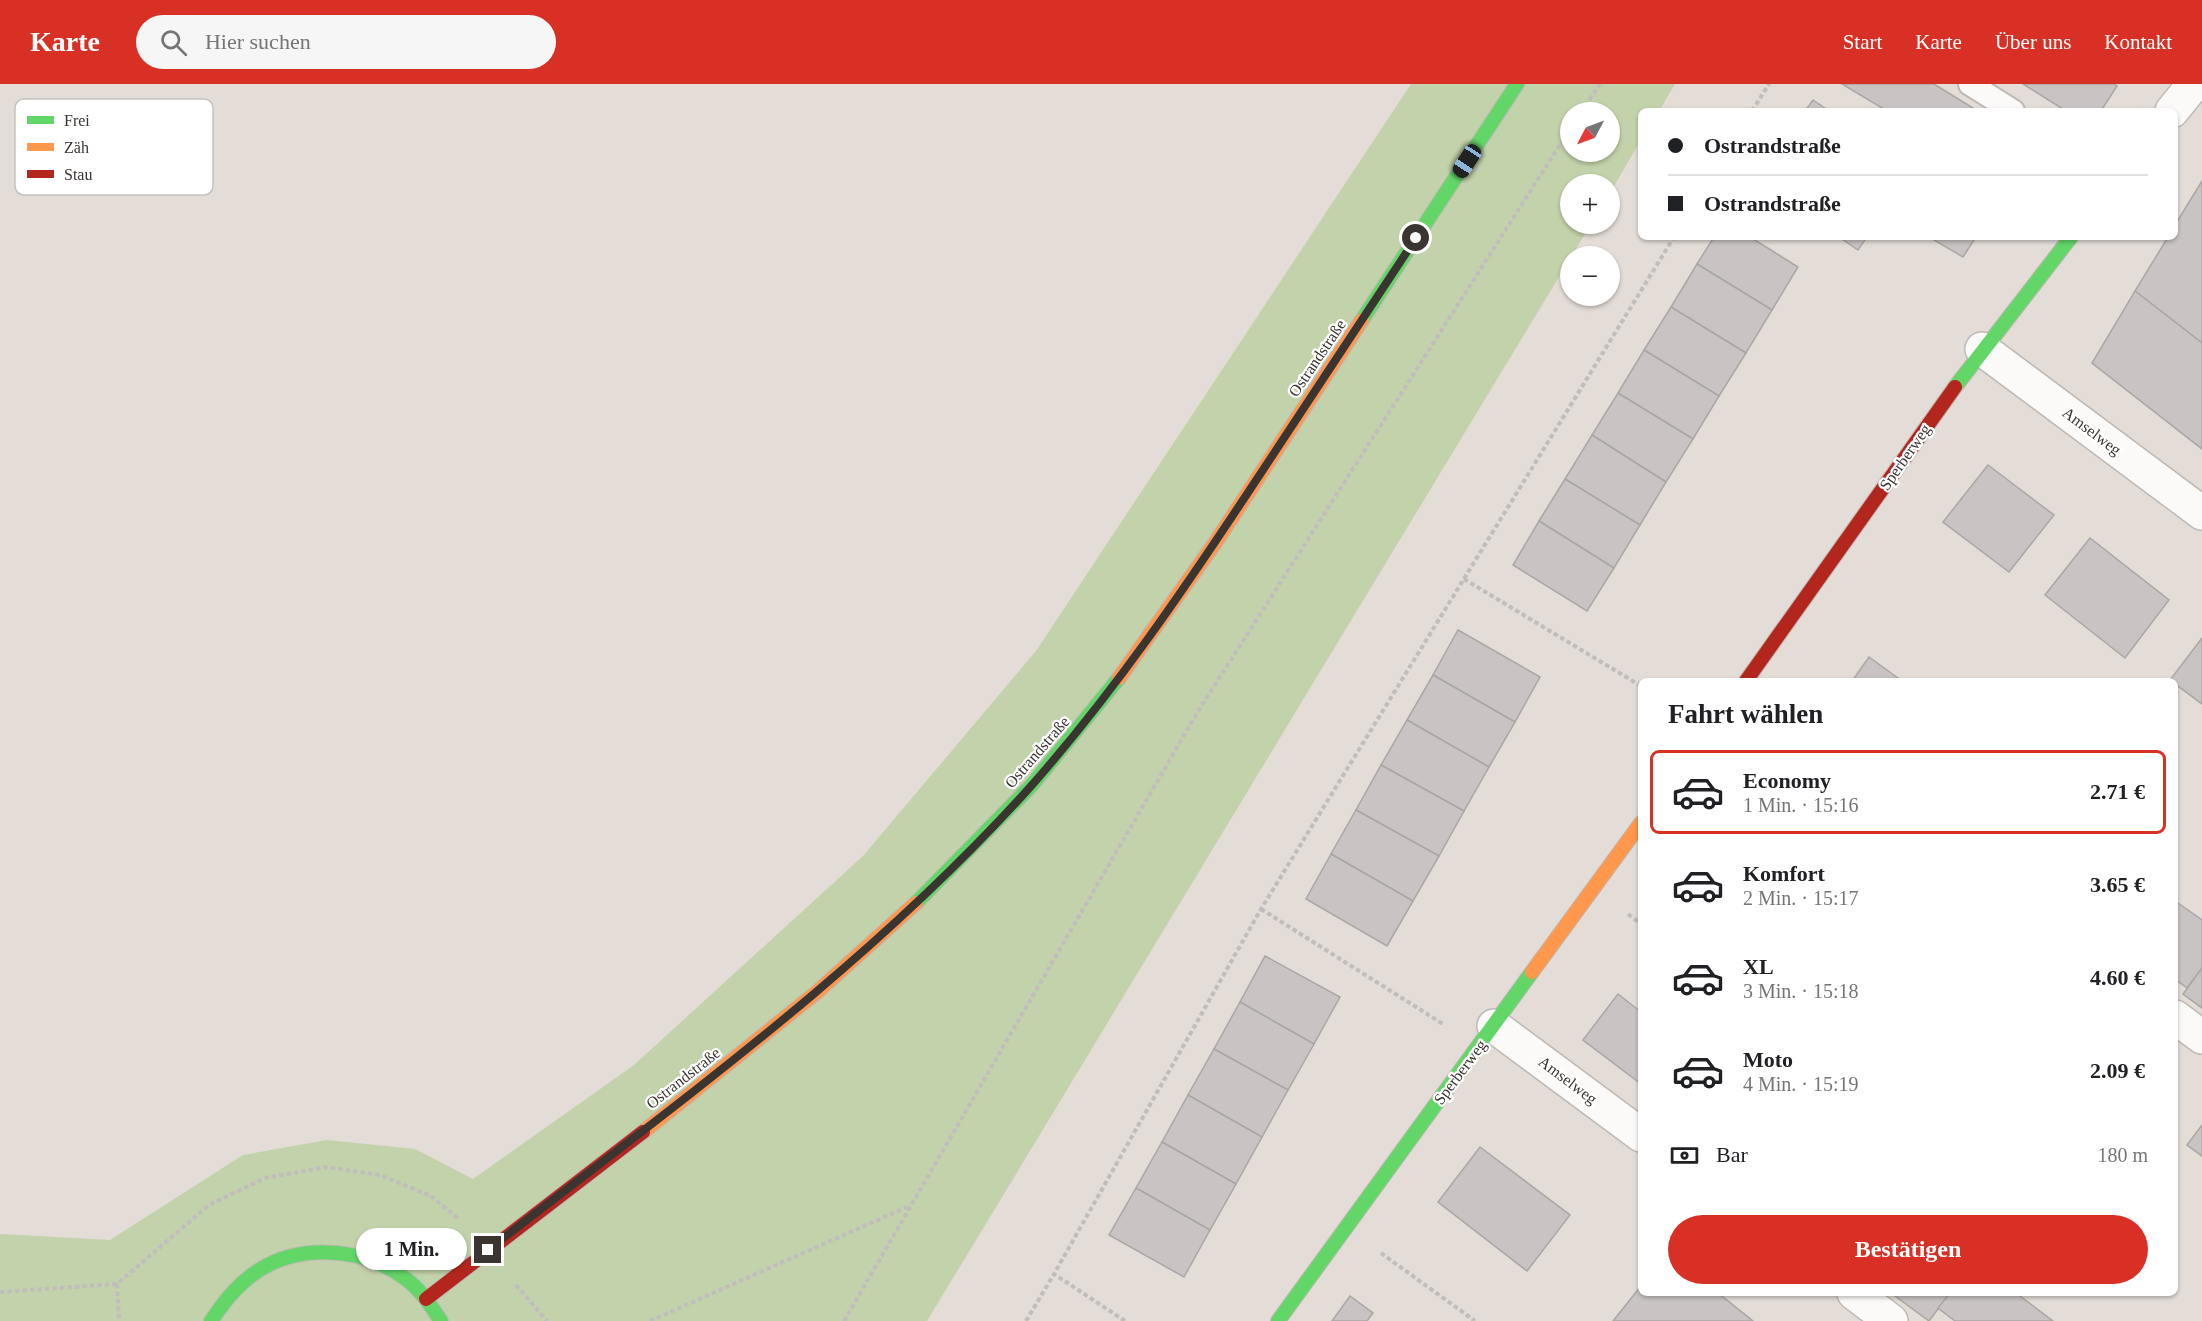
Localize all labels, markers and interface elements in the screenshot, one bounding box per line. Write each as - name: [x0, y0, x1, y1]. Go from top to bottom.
- search box: [136, 15, 556, 69]
- text: Karte: [30, 26, 100, 57]
- icon: search: [157, 26, 190, 59]
- text: Hier suchen: [205, 29, 311, 54]
- text: Start: [1843, 30, 1882, 54]
- text: Karte: [1915, 30, 1962, 54]
- text: Über uns: [1995, 30, 2071, 54]
- text: Kontakt: [2104, 30, 2172, 54]
- legend: [15, 99, 213, 195]
- north arrow: [1560, 102, 1620, 162]
- map controls: [1560, 102, 1620, 306]
- text: Frei: [64, 112, 90, 129]
- text: Ostrandstraße: [1704, 133, 1841, 158]
- text: Zäh: [64, 139, 89, 156]
- car: [1450, 141, 1484, 181]
- text: Stau: [64, 166, 92, 183]
- button: +: [1560, 174, 1620, 234]
- text: Ostrandstraße: [1704, 191, 1841, 216]
- route start: [1402, 224, 1429, 251]
- button: −: [1560, 246, 1620, 306]
- street label: Ostrandstraße: [1285, 316, 1349, 400]
- street label: Amselweg: [2059, 404, 2124, 459]
- street label: Sperberweg: [1876, 421, 1935, 494]
- text: Fahrt wählen: [1668, 699, 1823, 729]
- street label: Ostrandstraße: [1001, 713, 1073, 791]
- icon: car: [1671, 765, 1725, 819]
- text: Economy: [1743, 768, 1831, 793]
- text: 2.71 €: [2090, 779, 2145, 804]
- text: 1 Min. · 15:16: [1743, 794, 1859, 816]
- icon: car: [1671, 858, 1725, 912]
- text: Komfort: [1743, 861, 1825, 886]
- text: 3.65 €: [2090, 872, 2145, 897]
- text: 2 Min. · 15:17: [1743, 887, 1859, 909]
- icon: car: [1671, 951, 1725, 1005]
- text: XL: [1743, 954, 1774, 979]
- text: 4.60 €: [2090, 965, 2145, 990]
- text: 3 Min. · 15:18: [1743, 980, 1859, 1002]
- street label: Sperberweg: [1430, 1036, 1491, 1108]
- street label: Ostrandstraße: [643, 1044, 723, 1112]
- icon: car: [1671, 1044, 1725, 1098]
- text: Moto: [1743, 1047, 1793, 1072]
- street label: Amselweg: [1535, 1053, 1600, 1108]
- text: 2.09 €: [2090, 1058, 2145, 1083]
- text: 4 Min. · 15:19: [1743, 1073, 1859, 1095]
- icon: cash: [1668, 1139, 1701, 1172]
- text: Bar: [1716, 1142, 1748, 1167]
- text: 180 m: [2097, 1144, 2148, 1166]
- button: Bestätigen: [1668, 1215, 2148, 1284]
- callout: 1 Min.: [356, 1229, 467, 1271]
- route end: [474, 1236, 501, 1263]
- text: 1 Min.: [384, 1238, 439, 1260]

